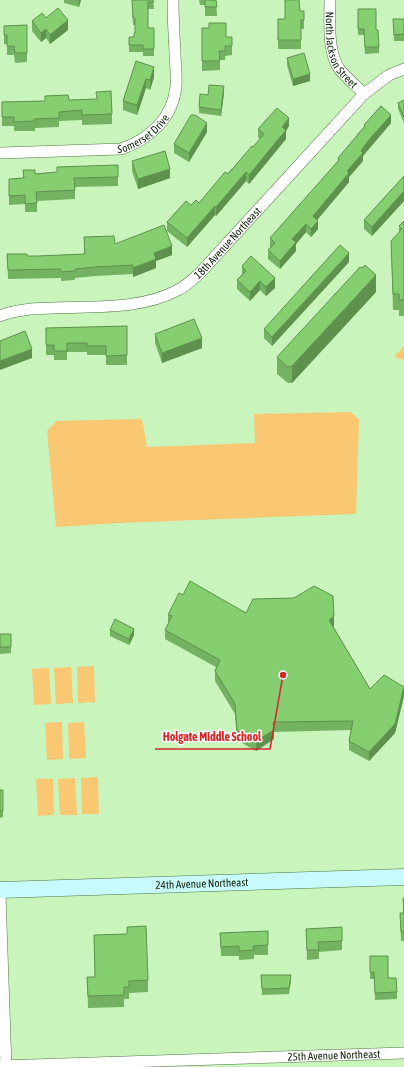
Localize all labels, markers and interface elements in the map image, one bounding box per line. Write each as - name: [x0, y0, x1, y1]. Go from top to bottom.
- street label: North Jackson Street: [324, 12, 360, 90]
- street label: Somerset Drive: [117, 112, 171, 155]
- street label: 18th Avenue Northeast: [192, 205, 263, 281]
- callout: Holgate Middle School: [155, 725, 270, 749]
- text: Holgate Middle School: [163, 730, 262, 744]
- street label: 24th Avenue Northeast: [155, 876, 249, 891]
- street label: 25th Avenue Northeast: [287, 1048, 380, 1063]

